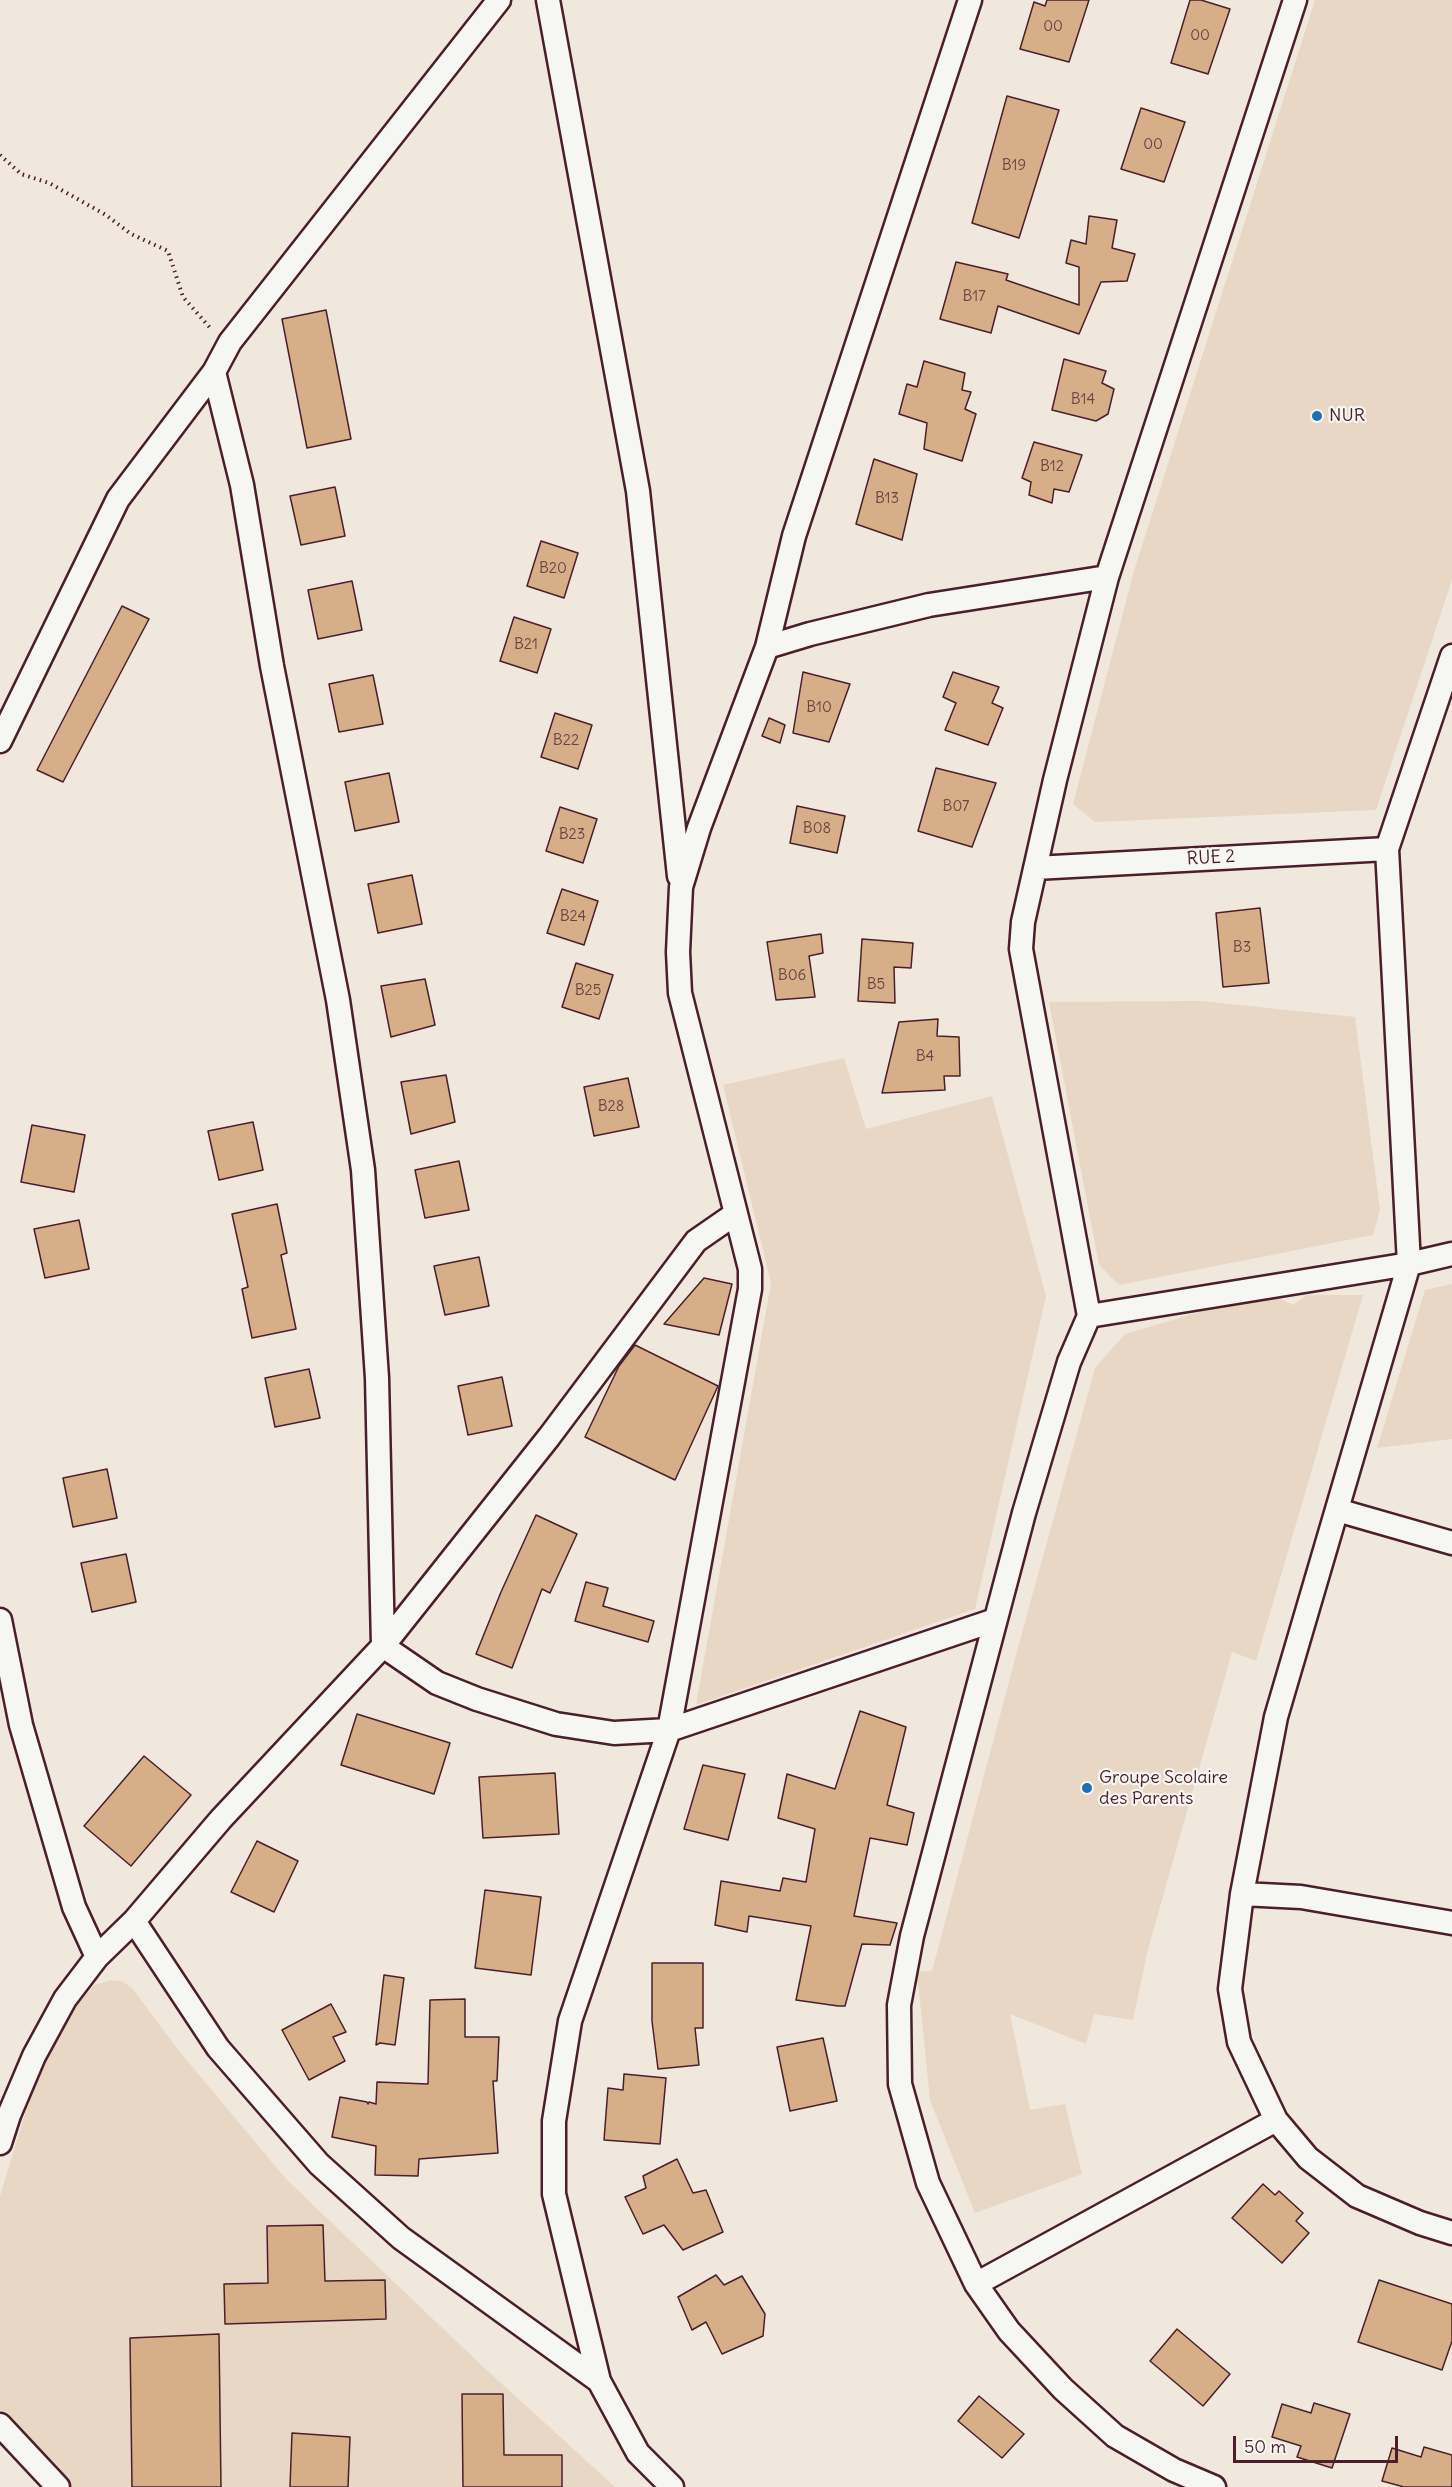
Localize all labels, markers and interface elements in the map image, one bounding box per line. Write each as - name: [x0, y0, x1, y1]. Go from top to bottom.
- house number: 00: [1043, 18, 1063, 36]
- house number: 00: [1190, 27, 1210, 45]
- house number: 00: [1143, 136, 1163, 154]
- house number: B19: [1002, 157, 1026, 175]
- house number: B17: [963, 288, 985, 306]
- house number: B14: [1071, 391, 1095, 409]
- place label: NUR: [1329, 405, 1365, 427]
- marker: NUR: [1310, 409, 1324, 423]
- house number: B12: [1040, 458, 1064, 476]
- house number: B13: [875, 490, 899, 508]
- house number: B20: [539, 560, 567, 578]
- house number: B21: [514, 636, 538, 654]
- house number: B10: [806, 699, 832, 717]
- house number: B22: [553, 732, 579, 750]
- house number: B07: [943, 798, 969, 816]
- house number: B08: [803, 820, 831, 838]
- house number: B23: [559, 826, 585, 844]
- street label: RUE 2: [1186, 846, 1236, 870]
- house number: B24: [560, 908, 586, 926]
- house number: B3: [1233, 939, 1251, 957]
- house number: B06: [778, 967, 806, 985]
- house number: B5: [867, 976, 885, 994]
- house number: B25: [575, 982, 601, 1000]
- house number: B4: [916, 1048, 934, 1066]
- house number: B28: [598, 1098, 624, 1116]
- place label: Groupe Scolaire des Parents: [1099, 1767, 1228, 1810]
- marker: Groupe Scolaire des Parents: [1080, 1781, 1094, 1795]
- scale bar: [1236, 2424, 1401, 2462]
- text: 50 m: [1244, 2435, 1286, 2458]

